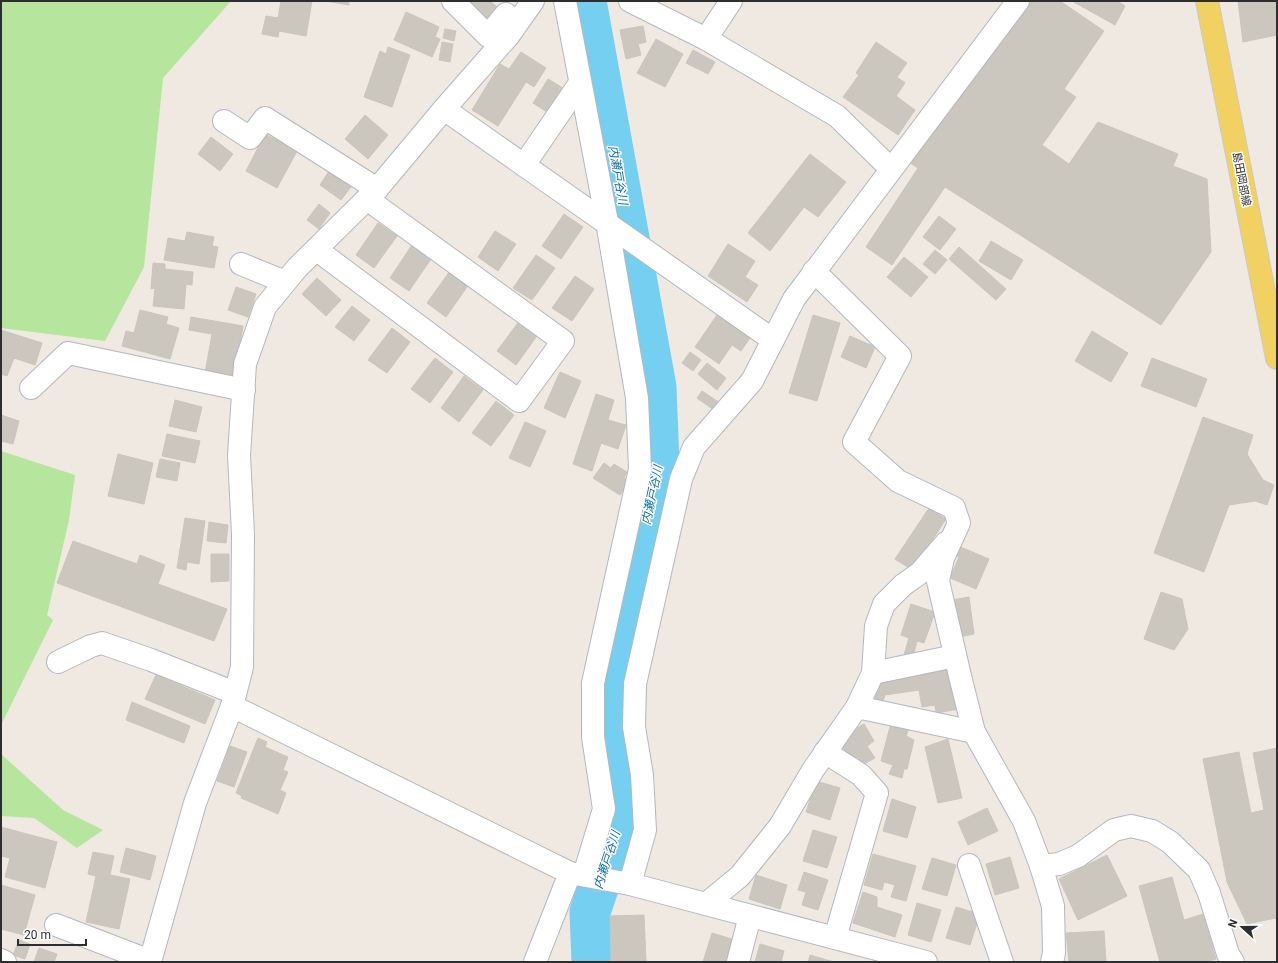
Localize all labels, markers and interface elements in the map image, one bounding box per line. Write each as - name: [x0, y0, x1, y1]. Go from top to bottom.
- water label: 内瀬戸谷川: [606, 144, 630, 208]
- street label: 島田岡部線: [1230, 151, 1253, 207]
- water label: 内瀬戸谷川: [639, 462, 665, 526]
- water label: 内瀬戸谷川: [591, 827, 624, 891]
- north arrow: [1222, 907, 1262, 947]
- text: N: [1226, 917, 1241, 930]
- scale bar: [18, 921, 86, 947]
- text: 20 m: [24, 928, 51, 942]

